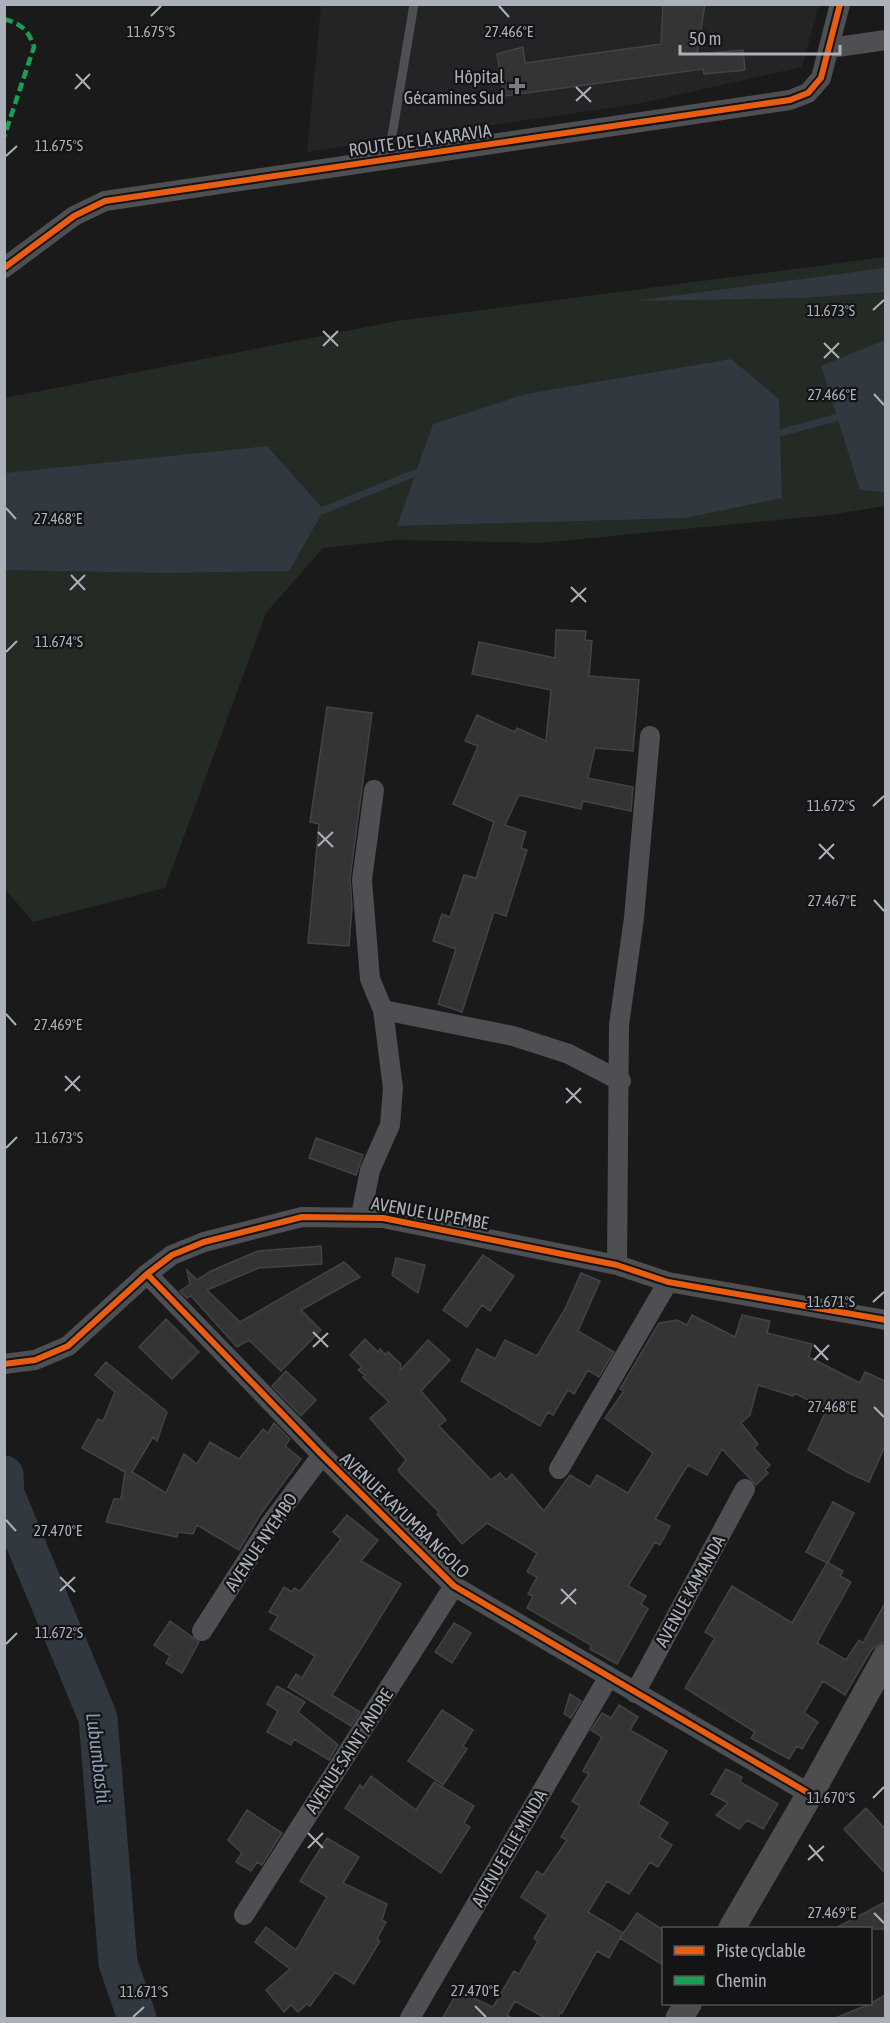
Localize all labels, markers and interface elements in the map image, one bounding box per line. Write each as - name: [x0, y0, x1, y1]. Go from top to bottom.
- scale bar: [680, 18, 840, 56]
- text: 11.675°S: [127, 23, 175, 40]
- text: 27.466°E: [485, 23, 534, 40]
- text: 50 m: [689, 28, 721, 49]
- place label: Hôpital Gécamines Sud: [404, 66, 504, 108]
- marker: Hôpital Gécamines Sud: [508, 77, 526, 95]
- street label: ROUTE DE LA KARAVIA: [347, 120, 493, 160]
- text: 11.675°S: [35, 137, 83, 154]
- text: 11.673°S: [807, 302, 855, 319]
- text: 27.466°E: [808, 386, 857, 403]
- text: 27.468°E: [34, 510, 83, 527]
- text: 11.674°S: [35, 633, 83, 650]
- text: 11.672°S: [807, 797, 855, 814]
- text: 27.467°E: [808, 892, 857, 909]
- text: 27.469°E: [34, 1016, 83, 1033]
- text: 11.673°S: [35, 1129, 83, 1146]
- street label: AVENUE LUPEMBE: [370, 1192, 491, 1234]
- text: 11.671°S: [807, 1293, 855, 1310]
- text: 27.468°E: [808, 1398, 857, 1415]
- street label: AVENUE KAYUMBA NGOLO: [336, 1448, 474, 1582]
- street label: AVENUE NYEMBO: [220, 1489, 302, 1595]
- text: 27.470°E: [34, 1522, 83, 1539]
- street label: AVENUE KAMANDA: [651, 1531, 729, 1650]
- text: 11.672°S: [35, 1624, 83, 1641]
- street label: AVENUE SAINT ANDRE: [301, 1684, 397, 1817]
- water label: Lubumbashi: [82, 1711, 116, 1805]
- street label: AVENUE ELIE MINDA: [467, 1786, 551, 1910]
- text: 11.670°S: [807, 1789, 855, 1806]
- text: 27.469°E: [808, 1904, 857, 1921]
- legend: [662, 1927, 872, 2005]
- text: Piste cyclable: [716, 1940, 806, 1961]
- text: Chemin: [716, 1970, 767, 1991]
- text: 27.470°E: [451, 1982, 500, 1999]
- text: 11.671°S: [120, 1983, 168, 2000]

